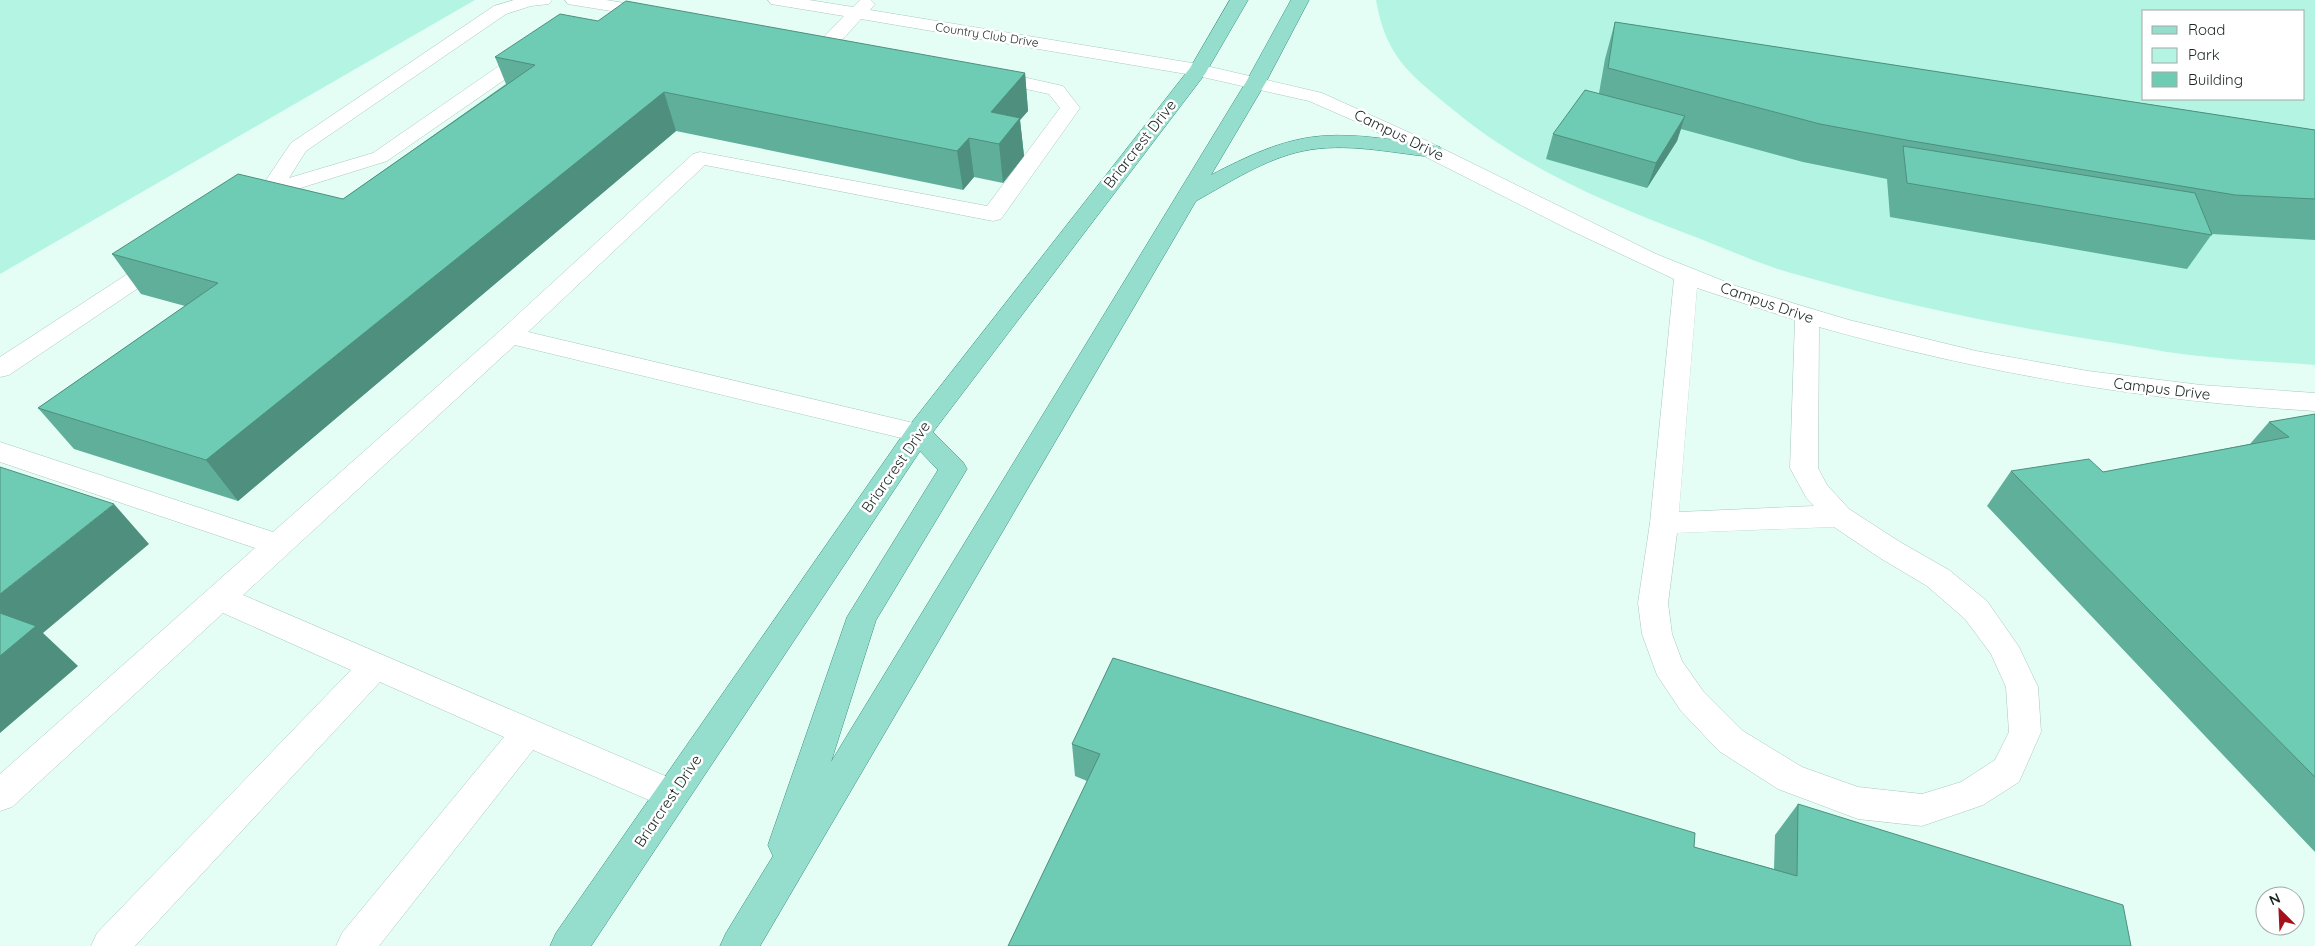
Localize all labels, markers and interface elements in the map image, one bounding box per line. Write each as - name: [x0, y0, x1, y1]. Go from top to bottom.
- legend: [2142, 10, 2305, 100]
- street label: Country Club Drive: [934, 19, 1040, 50]
- text: Road: [2188, 20, 2225, 39]
- text: Park: [2188, 45, 2220, 64]
- text: Building: [2188, 70, 2243, 89]
- street label: Briarcrest Drive: [1099, 96, 1180, 192]
- street label: Campus Drive: [1351, 105, 1447, 164]
- street label: Campus Drive: [1718, 278, 1816, 327]
- street label: Campus Drive: [2113, 373, 2212, 404]
- street label: Briarcrest Drive: [857, 417, 934, 516]
- street label: Briarcrest Drive: [630, 751, 705, 851]
- north arrow: [2255, 886, 2305, 936]
- text: N: [2266, 889, 2283, 909]

